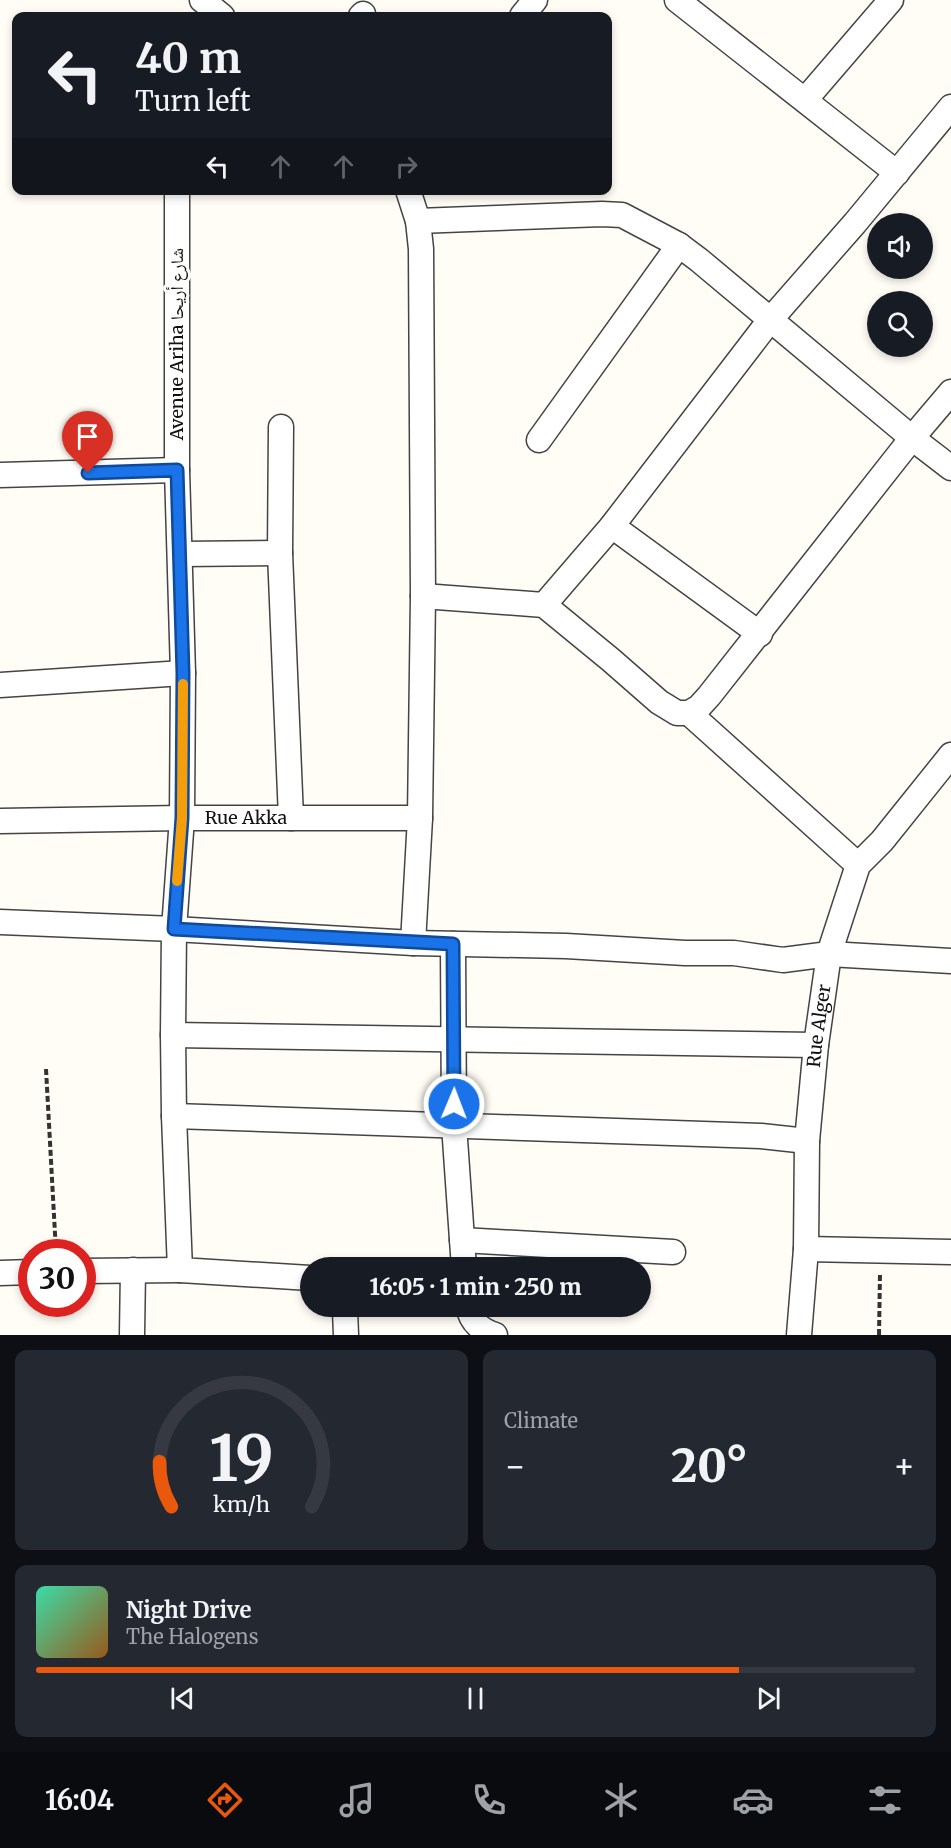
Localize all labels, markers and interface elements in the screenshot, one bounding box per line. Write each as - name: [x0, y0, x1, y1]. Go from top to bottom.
- text: 40 m: [135, 32, 241, 84]
- icon: left: [36, 36, 114, 114]
- text: Turn left: [135, 84, 250, 118]
- icon: left: [201, 150, 234, 183]
- icon: ahead: [264, 150, 297, 183]
- icon: ahead: [327, 150, 360, 183]
- icon: right: [390, 150, 423, 183]
- map controls: [867, 213, 933, 357]
- button: sound: [867, 213, 933, 279]
- street label: Avenue Ariha شارع أريحا: [165, 248, 188, 441]
- button: search: [867, 291, 933, 357]
- pin: [62, 411, 113, 473]
- icon: arrive: [71, 420, 104, 453]
- street label: Rue Akka: [205, 806, 288, 829]
- street label: Rue Alger: [802, 983, 836, 1069]
- position arrow: [422, 1072, 486, 1136]
- speed limit sign: 30: [18, 1239, 96, 1317]
- text: 16:05 · 1 min · 250 m: [370, 1273, 581, 1301]
- text: Climate: [504, 1408, 578, 1433]
- text: 19: [209, 1420, 274, 1498]
- text: 20°: [671, 1438, 748, 1494]
- text: −: [504, 1446, 526, 1487]
- text: +: [893, 1446, 915, 1487]
- text: km/h: [213, 1491, 270, 1518]
- text: Night Drive: [126, 1596, 251, 1624]
- text: The Halogens: [126, 1624, 258, 1649]
- icon: previous: [166, 1682, 199, 1715]
- icon: pause: [459, 1682, 492, 1715]
- icon: next: [752, 1682, 785, 1715]
- icon: directions: [204, 1779, 246, 1821]
- icon: music: [336, 1779, 378, 1821]
- icon: phone: [468, 1779, 510, 1821]
- icon: climate: [600, 1779, 642, 1821]
- icon: car: [732, 1779, 774, 1821]
- icon: filters: [864, 1779, 906, 1821]
- text: 16:04: [45, 1783, 114, 1817]

